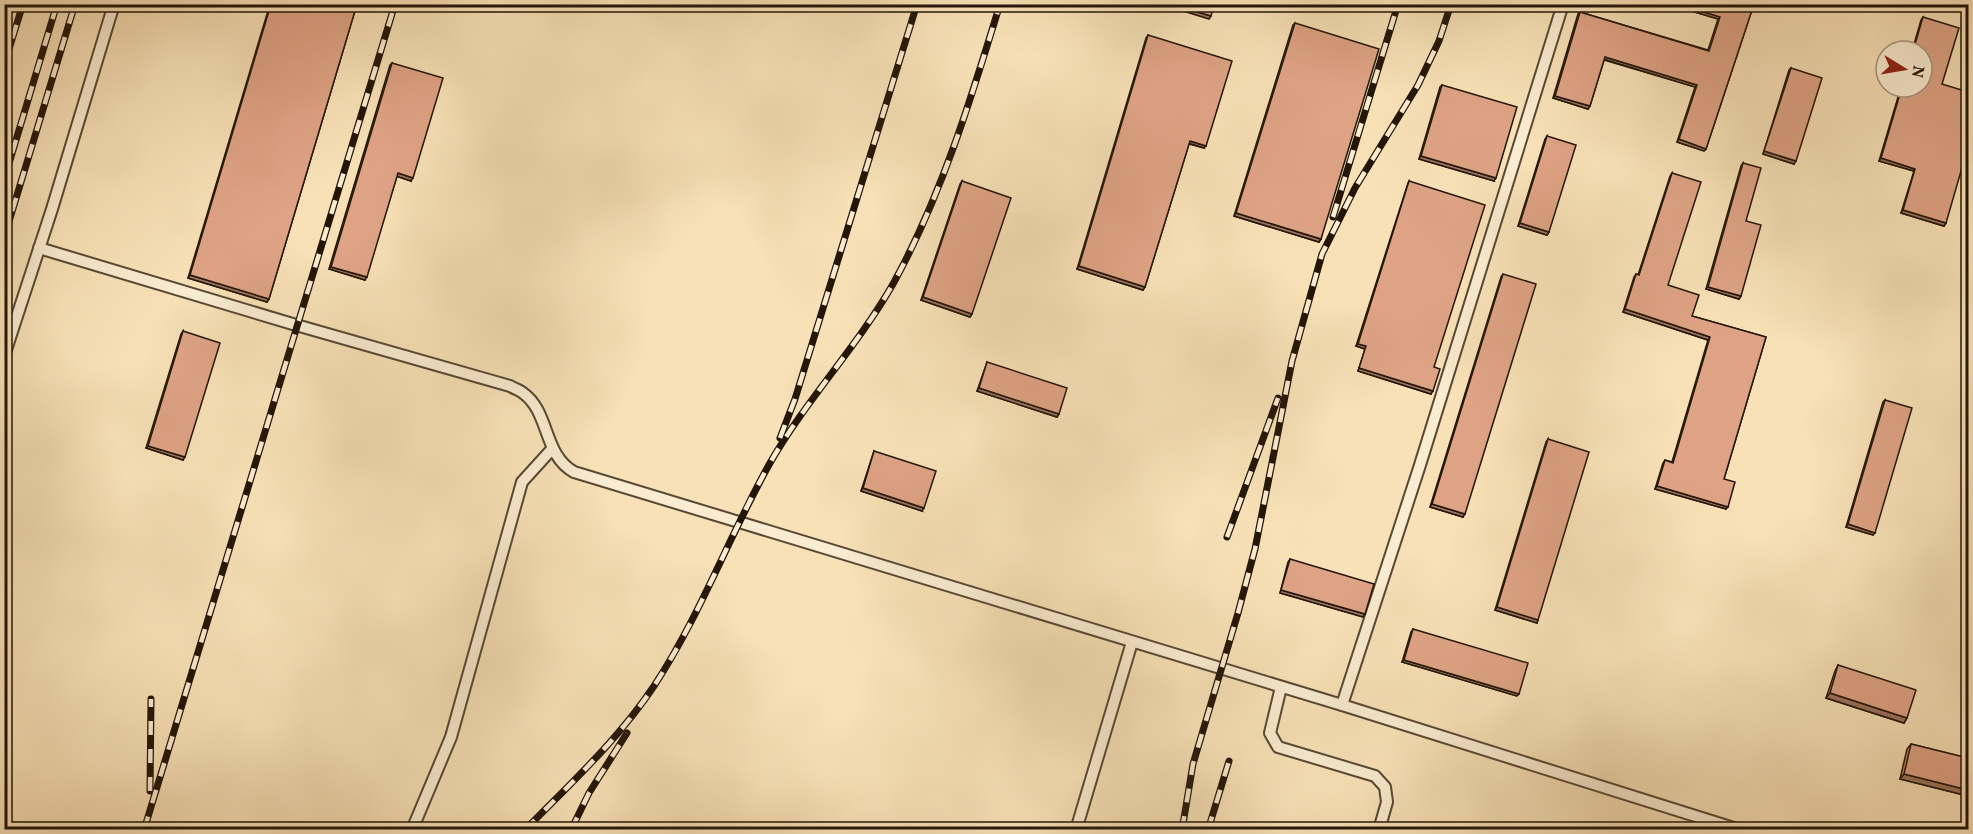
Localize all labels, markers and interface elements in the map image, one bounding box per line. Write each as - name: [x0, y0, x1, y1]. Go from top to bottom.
- north arrow: [1874, 39, 1934, 99]
- text: N: [1905, 64, 1929, 80]

